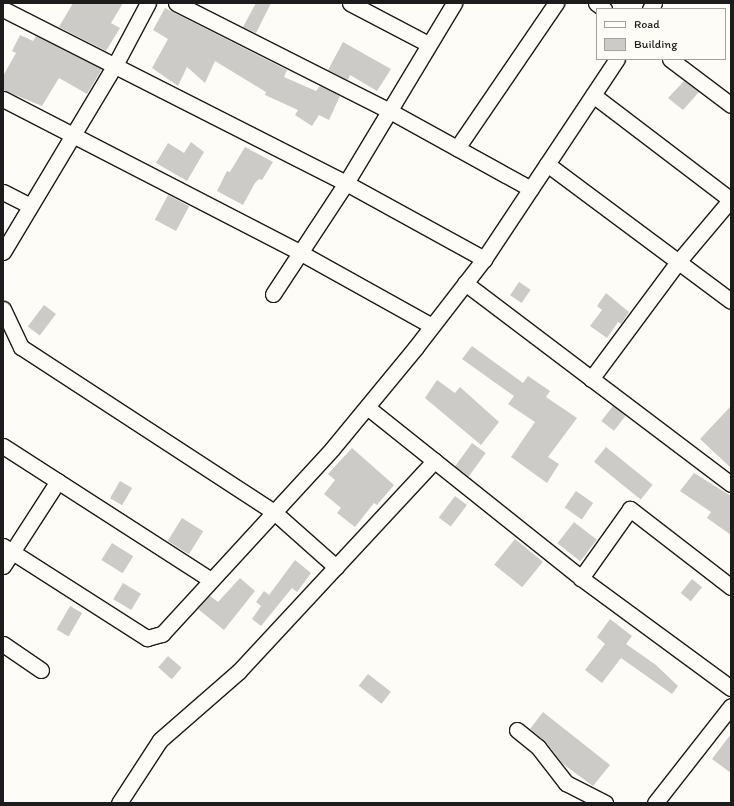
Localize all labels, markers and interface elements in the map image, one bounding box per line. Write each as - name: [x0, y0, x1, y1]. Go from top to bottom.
- legend: [596, 8, 726, 60]
- text: Road: [634, 17, 660, 31]
- text: Building: [634, 37, 677, 51]

